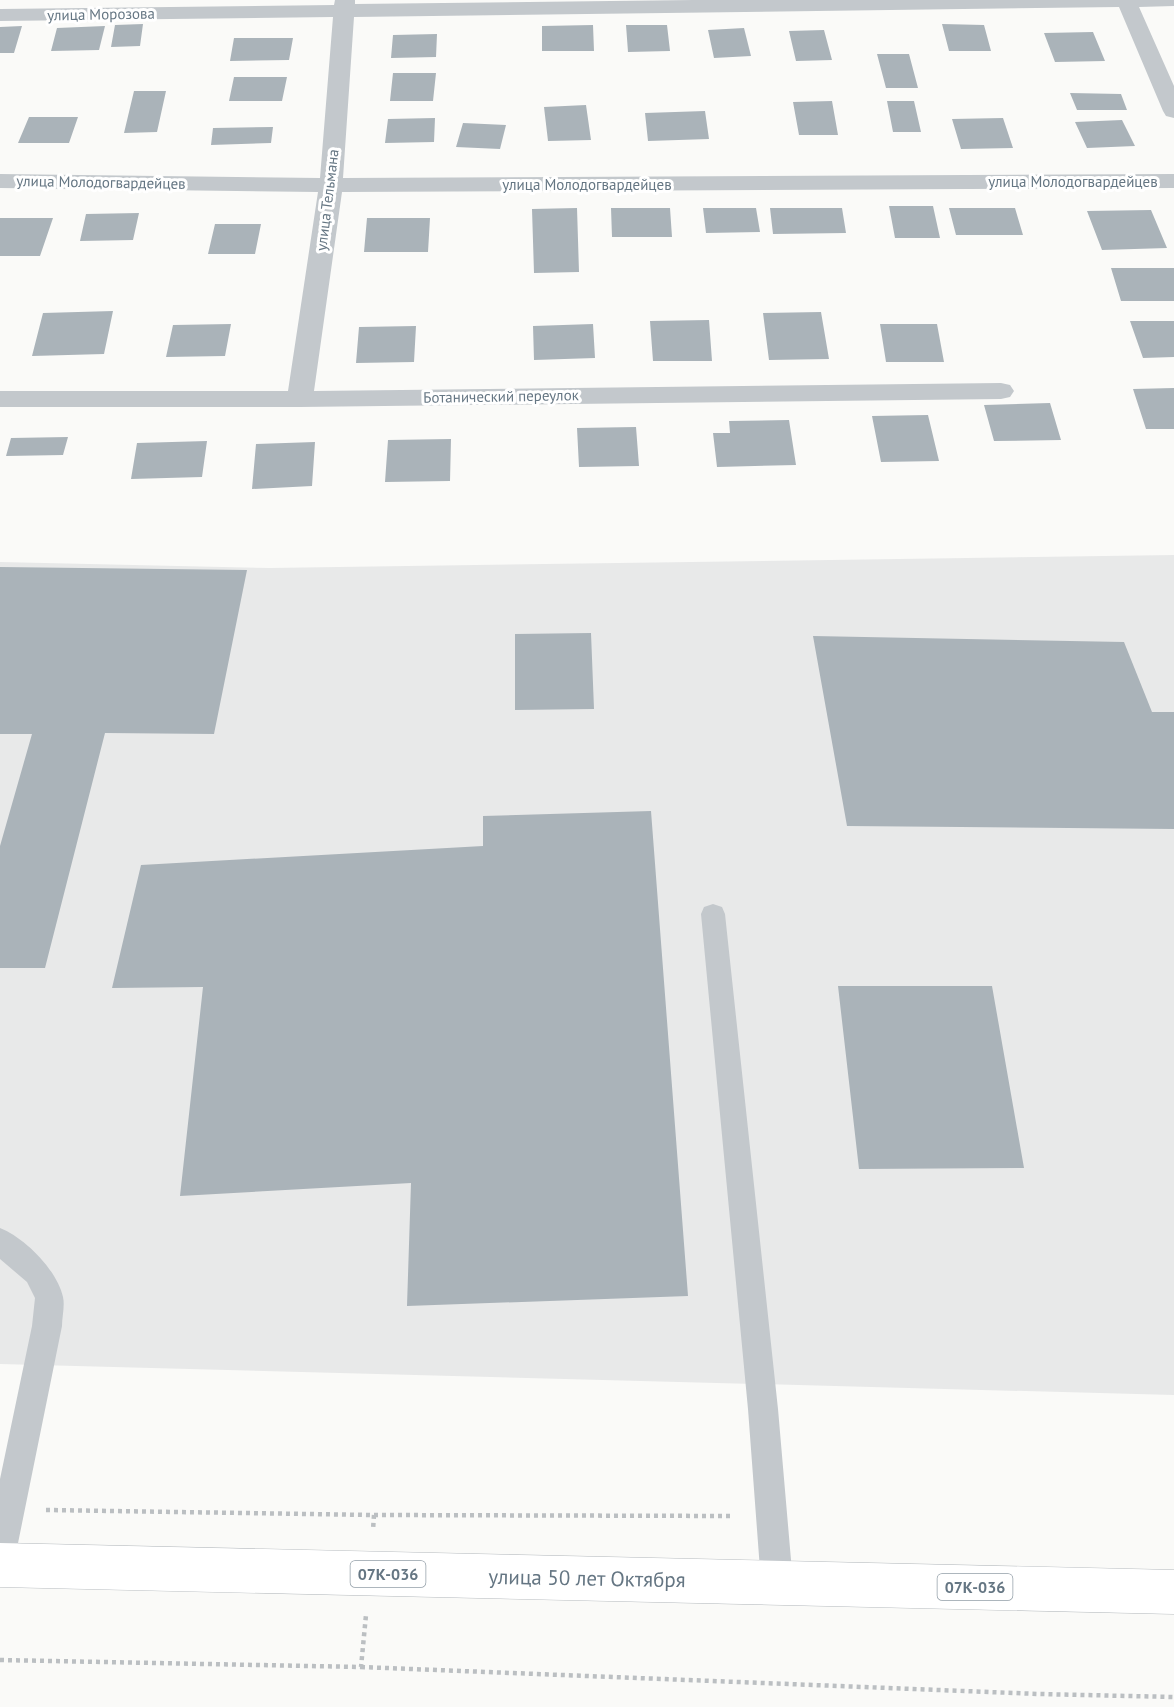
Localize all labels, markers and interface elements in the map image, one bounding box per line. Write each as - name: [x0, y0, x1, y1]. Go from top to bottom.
- street label: улица Морозова: [47, 4, 155, 24]
- street label: улица Тельмана: [311, 148, 343, 252]
- street label: улица Молодогвардейцев: [16, 171, 186, 193]
- street label: улица Молодогвардейцев: [988, 172, 1158, 191]
- street label: улица Молодогвардейцев: [502, 175, 672, 194]
- street label: Ботанический переулок: [423, 385, 580, 407]
- road number: 07К-036: [350, 1561, 426, 1587]
- street label: улица 50 лет Октября: [488, 1563, 686, 1593]
- road number: 07К-036: [938, 1574, 1012, 1600]

